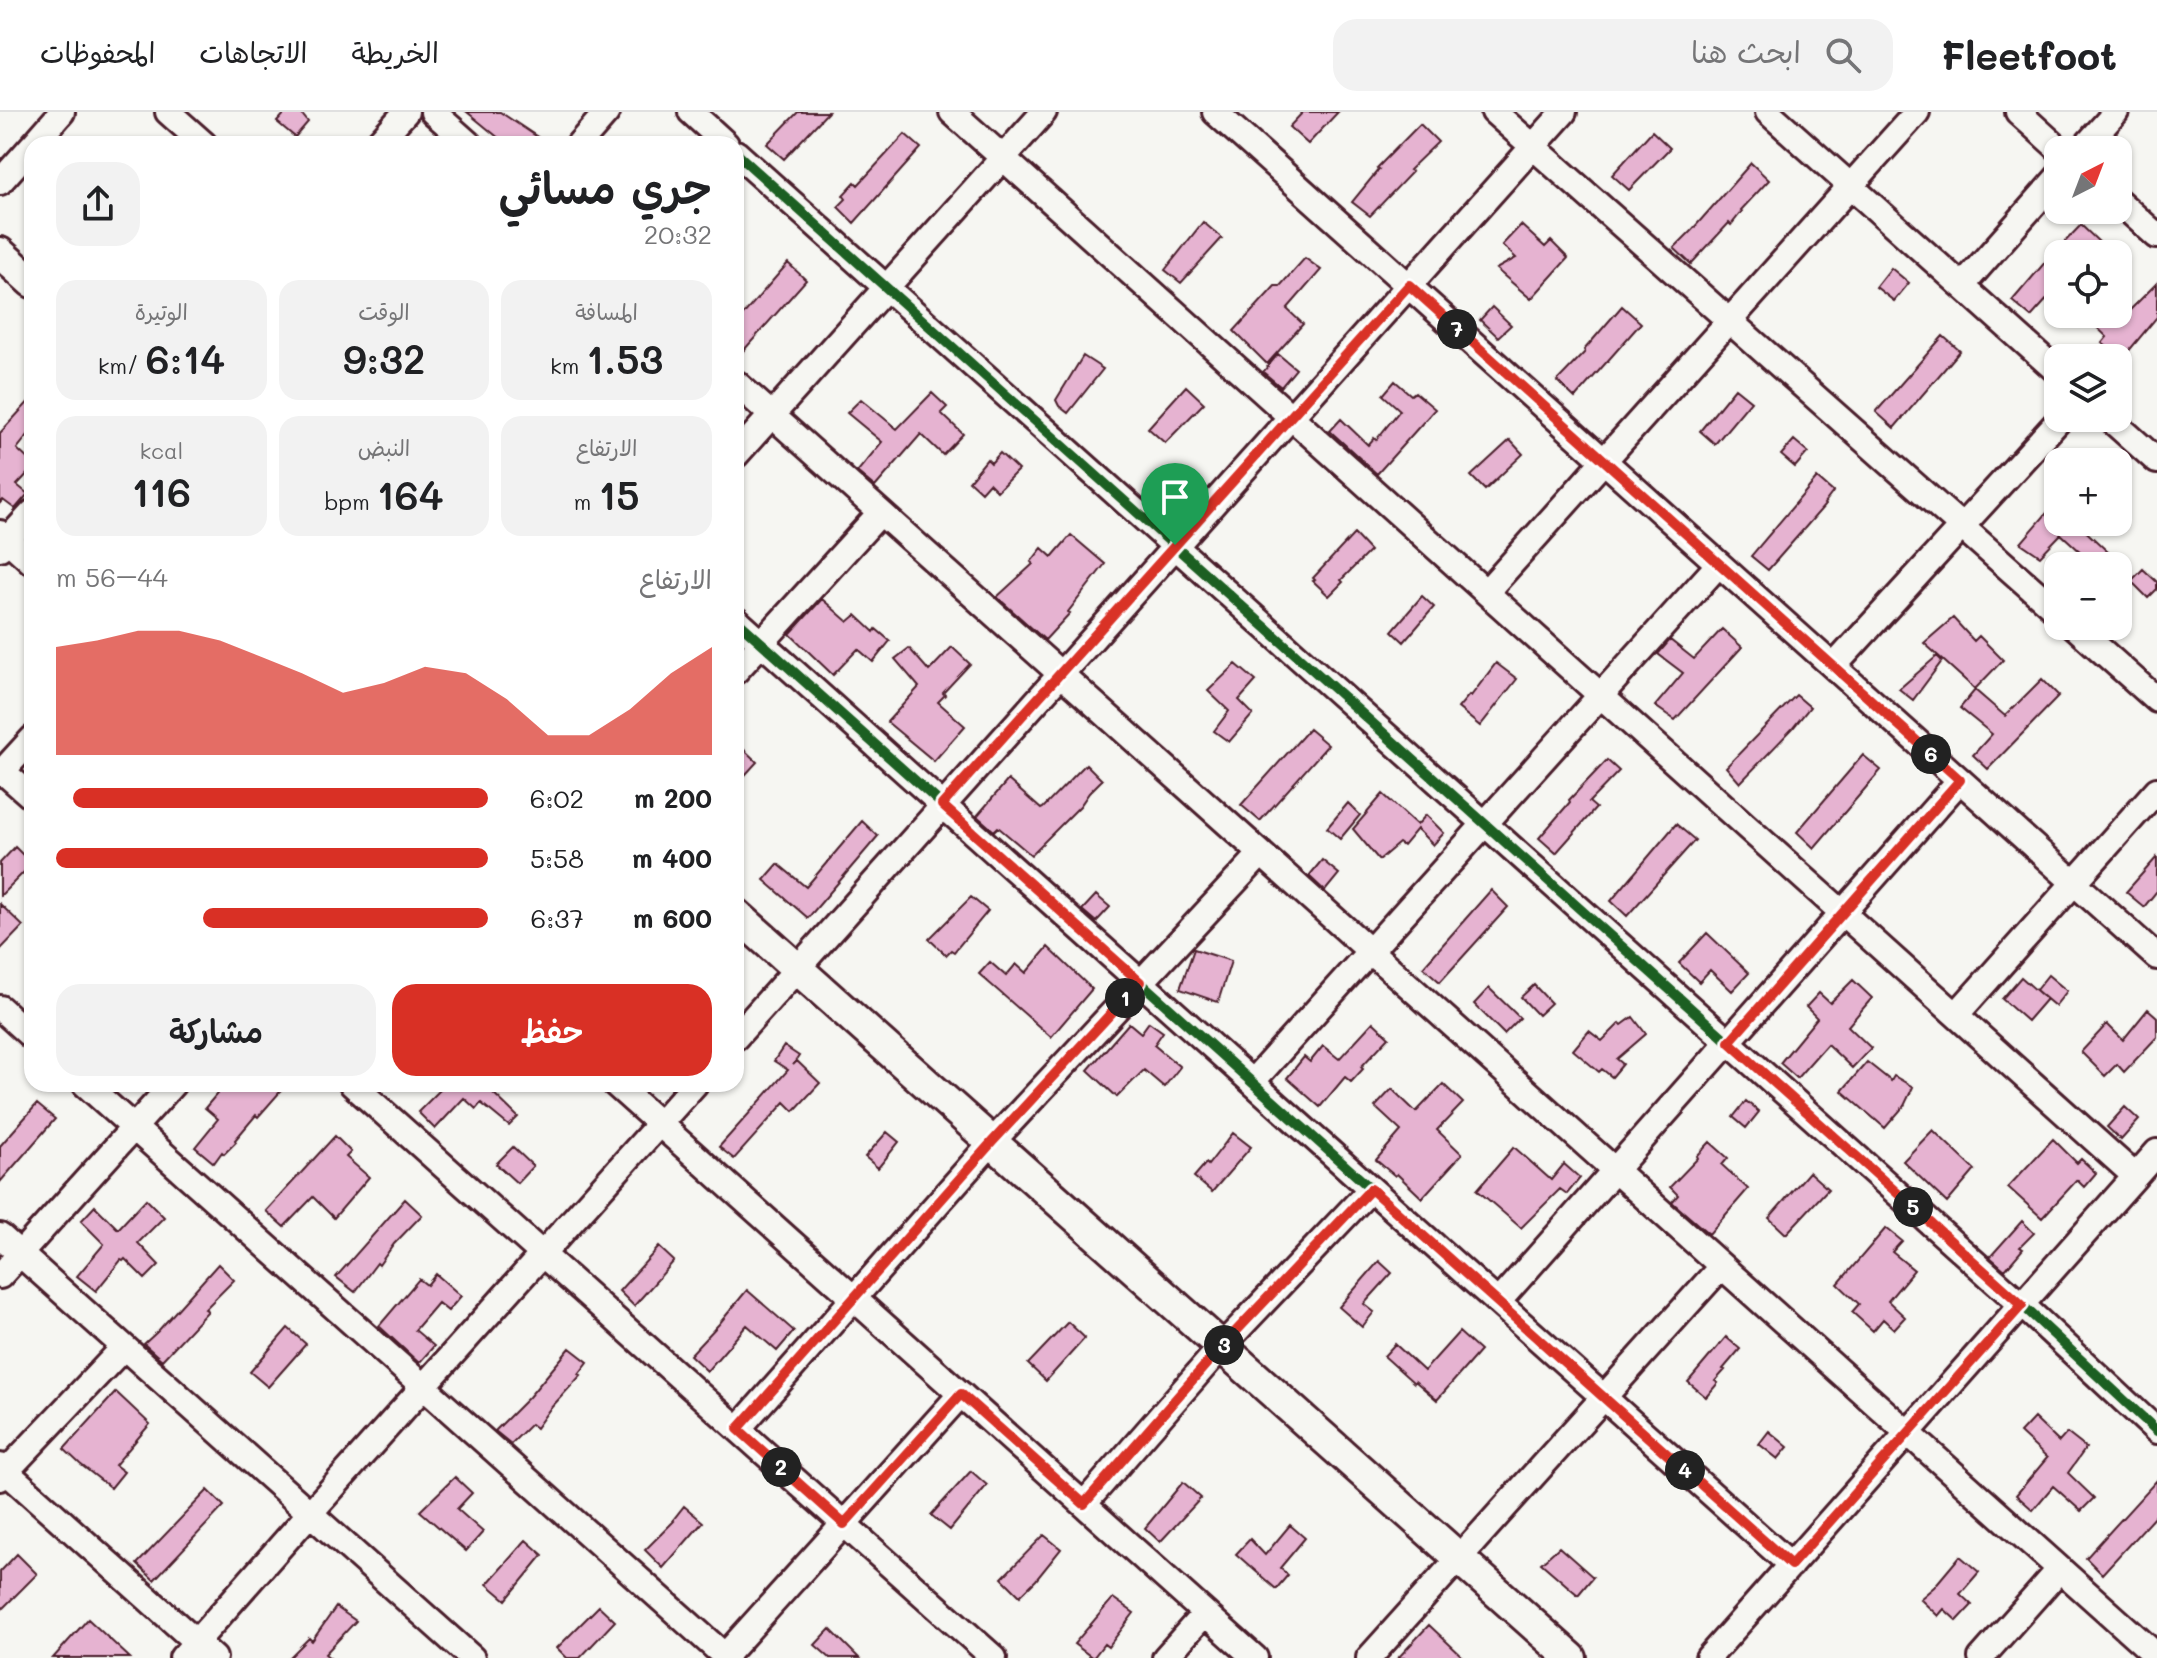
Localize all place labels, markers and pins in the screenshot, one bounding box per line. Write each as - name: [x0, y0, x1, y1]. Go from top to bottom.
- pin: 7: [1437, 309, 1477, 349]
- pin: [1141, 463, 1209, 545]
- pin: 6: [1911, 734, 1951, 774]
- pin: 1: [1105, 978, 1145, 1018]
- pin: 5: [1893, 1187, 1933, 1227]
- pin: 3: [1204, 1325, 1244, 1365]
- pin: 2: [761, 1447, 801, 1487]
- pin: 4: [1665, 1450, 1705, 1490]

